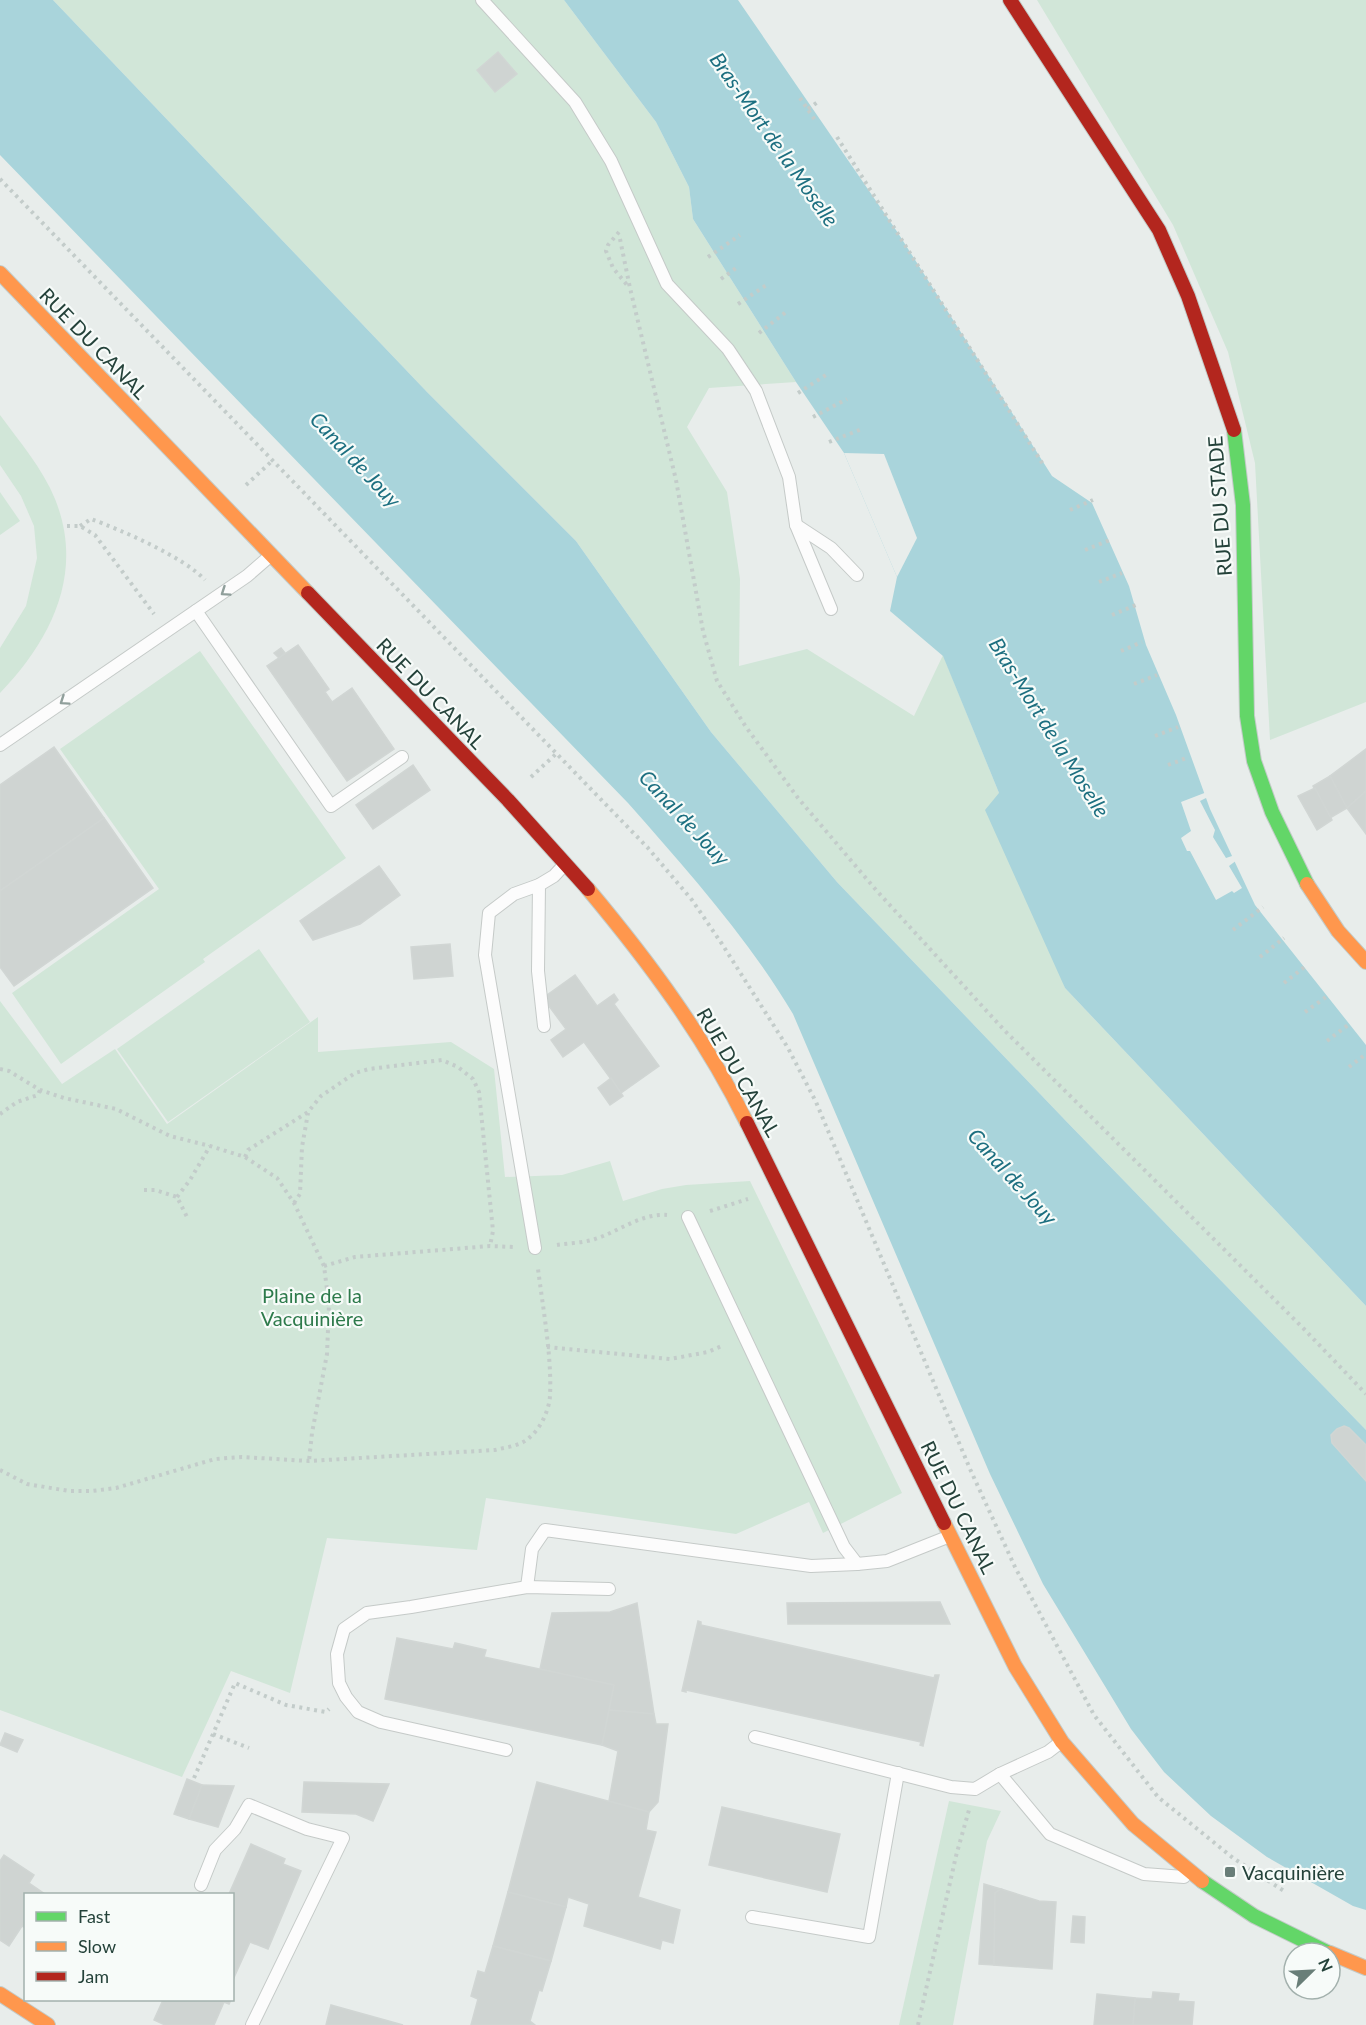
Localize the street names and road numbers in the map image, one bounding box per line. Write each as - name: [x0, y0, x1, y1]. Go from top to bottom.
- street label: RUE DU CANAL: [35, 283, 153, 403]
- street label: RUE DU STADE: [1202, 435, 1236, 577]
- street label: RUE DU CANAL: [372, 633, 490, 753]
- street label: RUE DU CANAL: [692, 1003, 786, 1141]
- street label: RUE DU CANAL: [916, 1437, 1002, 1577]

